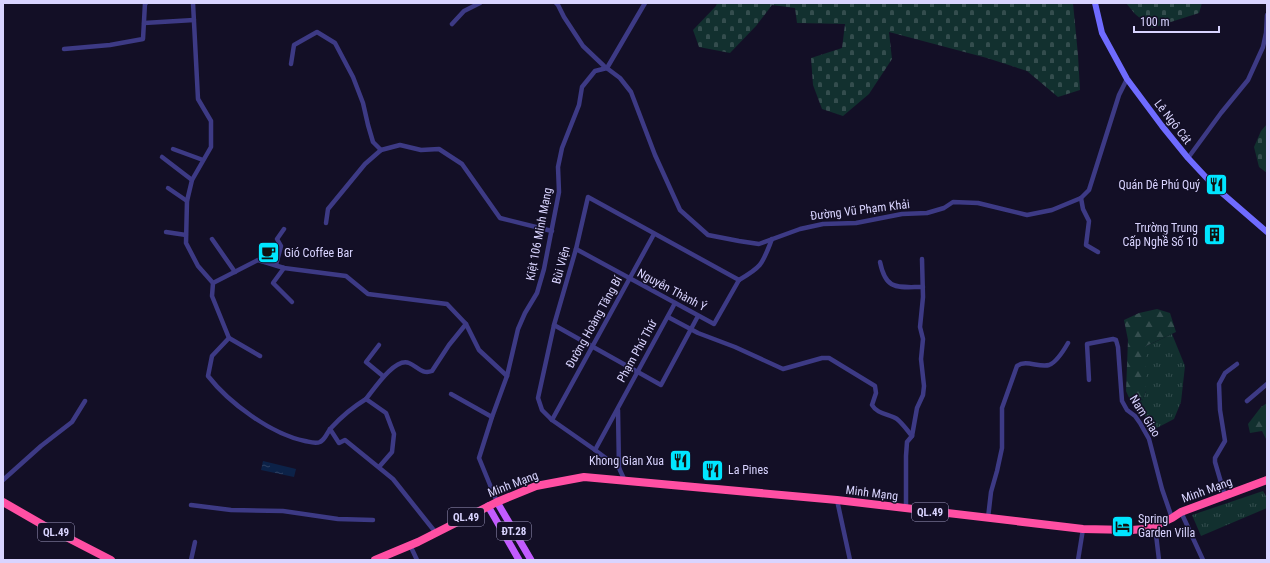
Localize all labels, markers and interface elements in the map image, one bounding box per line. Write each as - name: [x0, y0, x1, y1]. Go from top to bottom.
- scale bar: [1134, 8, 1219, 34]
- text: 100 m: [1140, 15, 1170, 29]
- street label: Lê Ngô Cát: [1151, 97, 1195, 147]
- restaurant icon: Quán Dê Phú Quý: [1203, 172, 1229, 198]
- place label: Quán Dê Phú Quý: [1118, 178, 1200, 192]
- street label: Kiệt 106 Minh Mạng: [523, 186, 555, 282]
- street label: Đường Vũ Phạm Khải: [809, 197, 911, 223]
- place label: Trường Trung Cấp Nghề Số 10: [1122, 221, 1198, 249]
- building icon: Trường Trung Cấp Nghề Số 10: [1201, 222, 1227, 248]
- cafe icon: Gió Coffee Bar: [255, 240, 281, 266]
- street label: Bùi Viện: [549, 244, 573, 286]
- place label: Gió Coffee Bar: [284, 246, 353, 260]
- street label: Nguyễn Thành Ý: [635, 265, 710, 314]
- street label: Đường Hoàng Tăng Bí: [563, 273, 626, 370]
- street label: Phạm Phú Thứ: [614, 317, 660, 385]
- street label: Nam Giao: [1127, 393, 1163, 439]
- restaurant icon: Khong Gian Xua: [667, 448, 693, 474]
- place label: Khong Gian Xua: [589, 454, 664, 468]
- restaurant icon: La Pines: [699, 457, 725, 483]
- place label: La Pines: [728, 463, 769, 477]
- street label: Minh Mạng: [486, 468, 540, 500]
- street label: Minh Mạng: [1180, 474, 1234, 506]
- street label: Minh Mạng: [845, 483, 899, 503]
- road number: QL.49: [912, 503, 948, 521]
- road number: QL.49: [448, 508, 484, 526]
- place label: Spring Garden Villa: [1138, 512, 1196, 540]
- hotel icon: Spring Garden Villa: [1110, 513, 1136, 539]
- road number: ĐT.28: [497, 522, 531, 540]
- road number: QL.49: [38, 523, 74, 541]

